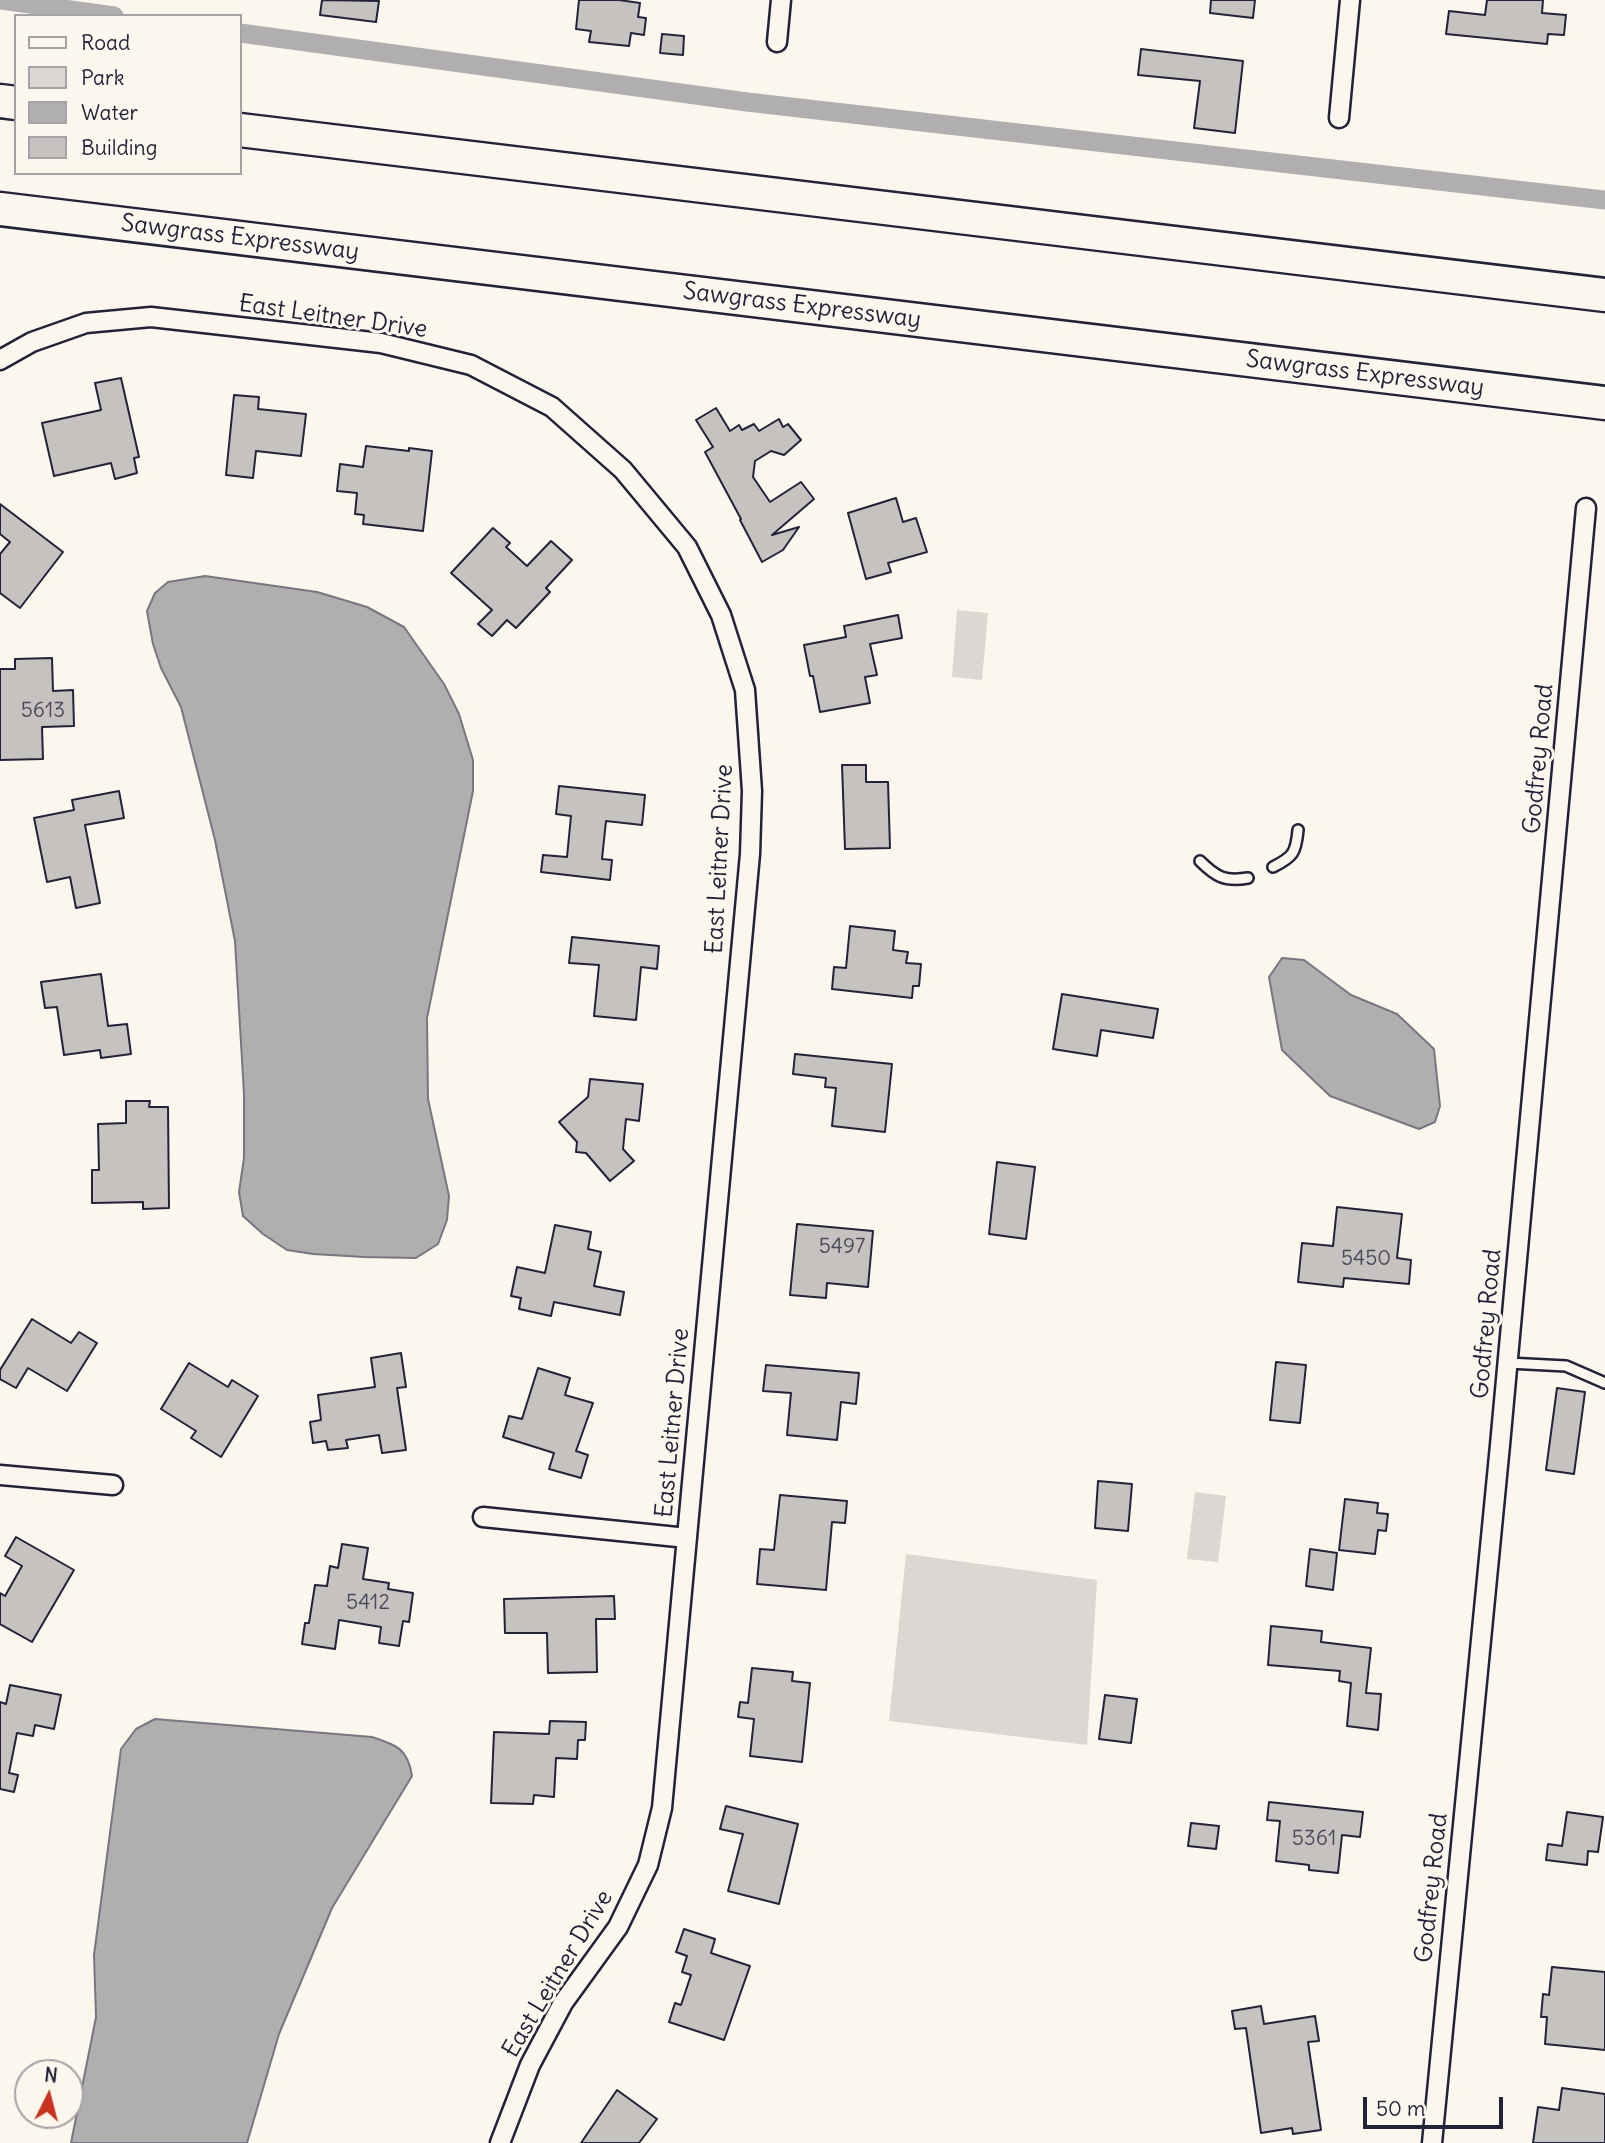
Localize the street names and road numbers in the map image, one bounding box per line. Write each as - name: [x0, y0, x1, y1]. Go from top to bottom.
- street label: Sawgrass Expressway: [119, 209, 361, 267]
- street label: Sawgrass Expressway: [681, 277, 923, 335]
- street label: East Leitner Drive: [237, 290, 429, 344]
- street label: Sawgrass Expressway: [1244, 345, 1486, 403]
- street label: Godfrey Road: [1518, 683, 1560, 835]
- street label: East Leitner Drive: [701, 763, 739, 955]
- street label: Godfrey Road: [1466, 1248, 1508, 1400]
- street label: East Leitner Drive: [650, 1327, 696, 1519]
- street label: Godfrey Road: [1410, 1812, 1454, 1964]
- street label: East Leitner Drive: [497, 1885, 619, 2063]

